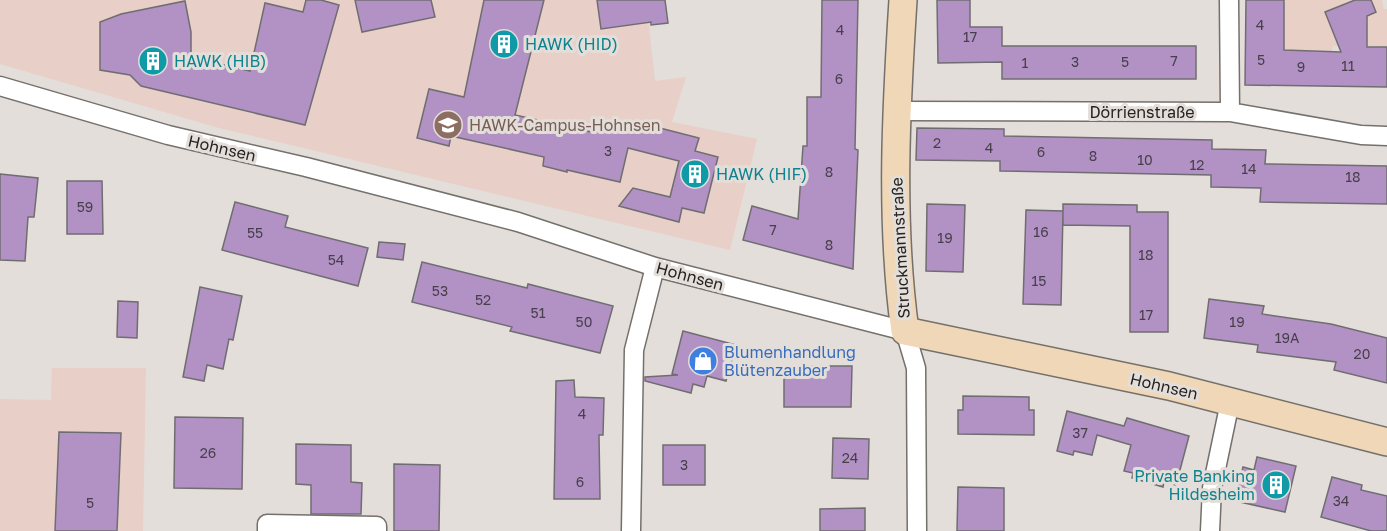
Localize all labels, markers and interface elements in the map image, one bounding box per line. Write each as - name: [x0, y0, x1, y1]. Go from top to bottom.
- house number: 4: [1256, 16, 1264, 33]
- house number: 4: [836, 21, 844, 38]
- building icon: HAWK (HID): [488, 28, 520, 60]
- house number: 17: [963, 28, 977, 45]
- place label: HAWK (HID): [525, 34, 618, 54]
- building icon: HAWK (HIB): [137, 45, 169, 77]
- place label: HAWK (HIB): [174, 51, 266, 71]
- house number: 5: [1257, 51, 1265, 68]
- house number: 7: [1170, 52, 1178, 69]
- house number: 3: [1071, 53, 1079, 70]
- house number: 5: [1121, 53, 1129, 70]
- house number: 1: [1022, 54, 1029, 71]
- house number: 11: [1341, 57, 1355, 74]
- house number: 9: [1297, 58, 1305, 75]
- house number: 6: [835, 70, 843, 87]
- street label: Dörrienstraße: [1089, 102, 1195, 122]
- school or university icon: HAWK-Campus-Hohnsen: [432, 109, 464, 141]
- place label: HAWK-Campus-Hohnsen: [469, 115, 661, 135]
- street label: Hohnsen: [186, 130, 258, 166]
- house number: 2: [933, 134, 941, 151]
- house number: 4: [985, 139, 993, 156]
- house number: 3: [604, 142, 612, 159]
- house number: 6: [1037, 143, 1045, 160]
- house number: 8: [1089, 147, 1097, 164]
- house number: 10: [1137, 151, 1153, 168]
- house number: 12: [1190, 156, 1204, 173]
- building icon: HAWK (HIF): [679, 158, 711, 190]
- house number: 14: [1241, 160, 1257, 177]
- house number: 8: [825, 163, 833, 180]
- place label: HAWK (HIF): [716, 164, 807, 184]
- house number: 18: [1345, 168, 1361, 185]
- street label: Struckmannstraße: [886, 177, 914, 319]
- house number: 59: [77, 198, 93, 215]
- house number: 7: [769, 221, 777, 238]
- house number: 16: [1033, 223, 1049, 240]
- house number: 55: [247, 224, 263, 241]
- house number: 19: [937, 229, 953, 246]
- house number: 8: [825, 236, 833, 253]
- house number: 18: [1138, 246, 1154, 263]
- house number: 54: [328, 251, 344, 268]
- street label: Hohnsen: [654, 257, 726, 295]
- house number: 15: [1032, 272, 1046, 289]
- house number: 53: [432, 282, 448, 299]
- house number: 52: [475, 291, 491, 308]
- house number: 51: [531, 304, 546, 321]
- house number: 17: [1139, 306, 1153, 323]
- house number: 50: [576, 313, 592, 330]
- house number: 19: [1229, 313, 1245, 330]
- house number: 19A: [1275, 329, 1300, 346]
- place label: Blumenhandlung Blütenzauber: [724, 342, 856, 380]
- shop icon: Blumenhandlung Blütenzauber: [687, 345, 719, 377]
- house number: 20: [1354, 345, 1370, 362]
- street label: Hohnsen: [1128, 368, 1200, 404]
- house number: 4: [578, 405, 586, 422]
- house number: 37: [1072, 424, 1088, 441]
- house number: 26: [200, 444, 216, 461]
- house number: 24: [842, 449, 858, 466]
- house number: 3: [680, 456, 688, 473]
- place label: Private Banking Hildesheim: [1134, 466, 1255, 504]
- building icon: Private Banking Hildesheim: [1260, 469, 1292, 501]
- house number: 6: [576, 473, 584, 490]
- house number: 34: [1333, 492, 1349, 509]
- house number: 5: [86, 494, 94, 511]

